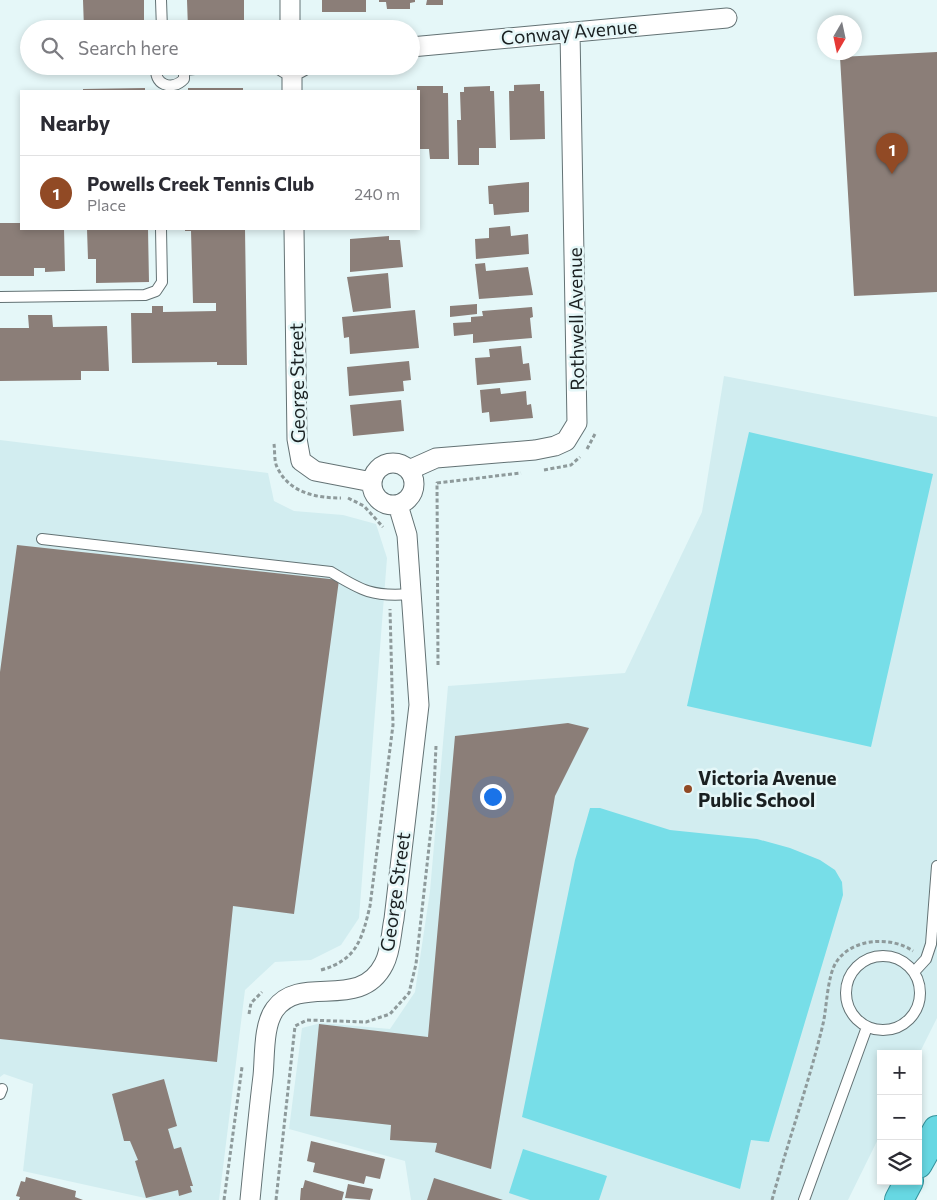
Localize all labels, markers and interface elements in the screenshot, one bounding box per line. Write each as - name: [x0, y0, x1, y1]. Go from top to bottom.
- street label: Conway Avenue: [500, 14, 638, 49]
- north arrow: [817, 15, 862, 60]
- search box: [20, 20, 420, 75]
- icon: search: [38, 34, 66, 62]
- text: Search here: [78, 36, 178, 59]
- text: Nearby: [40, 110, 110, 135]
- pin: 1: [876, 133, 908, 174]
- text: Powells Creek Tennis Club: [87, 172, 314, 195]
- text: 1: [52, 184, 60, 203]
- text: 240 m: [354, 184, 400, 203]
- text: Place: [87, 195, 126, 214]
- street label: Rothwell Avenue: [563, 247, 588, 391]
- street label: George Street: [284, 322, 309, 443]
- place label: Victoria Avenue Public School: [698, 766, 837, 811]
- marker: Victoria Avenue Public School: [682, 783, 694, 795]
- your location: [480, 784, 506, 810]
- street label: George Street: [375, 831, 414, 953]
- map controls: [877, 1050, 922, 1185]
- button: +: [877, 1050, 922, 1095]
- button: −: [877, 1095, 922, 1140]
- button: layers: [877, 1140, 922, 1185]

